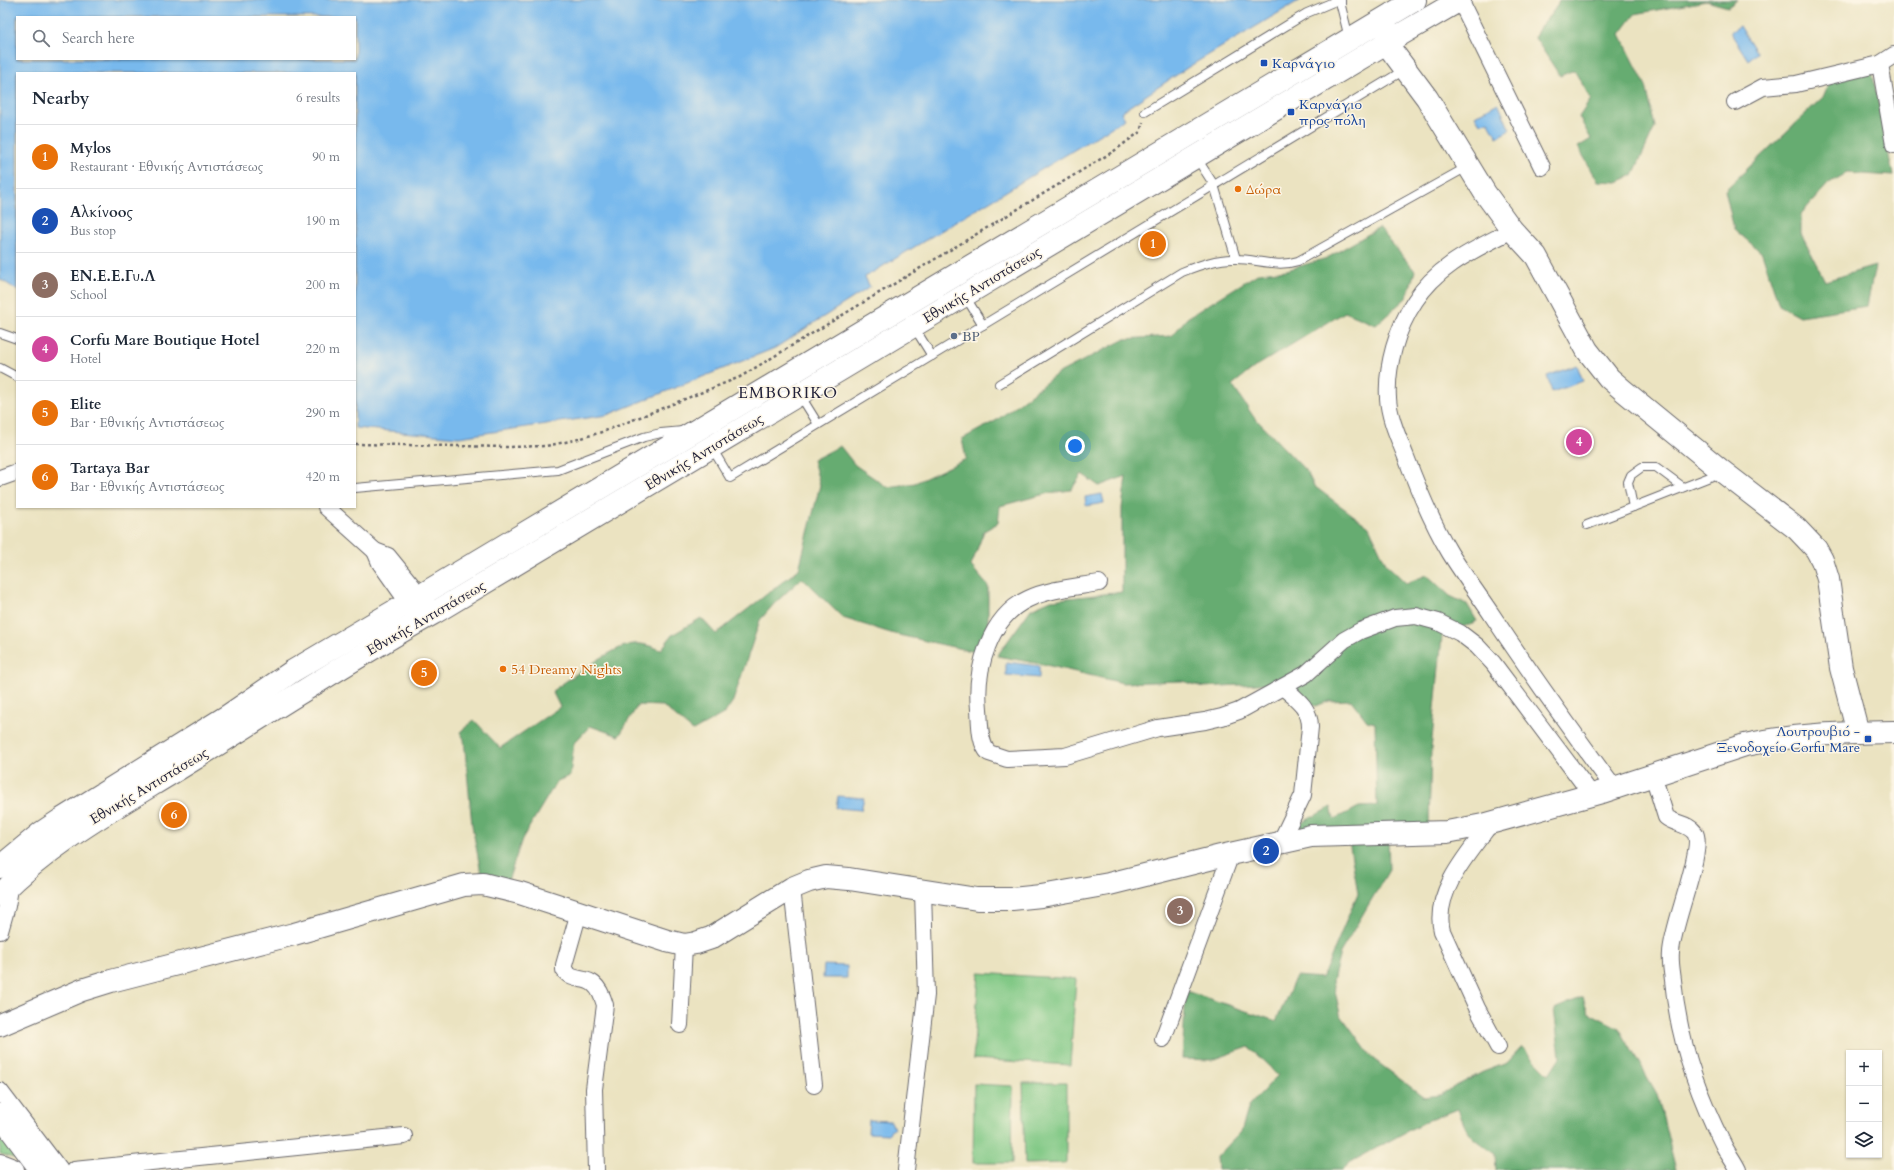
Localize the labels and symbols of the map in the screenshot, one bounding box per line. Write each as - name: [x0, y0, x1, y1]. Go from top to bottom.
- place label: Καρνάγιο: [1272, 54, 1335, 73]
- marker: Καρνάγιο: [1259, 58, 1269, 68]
- place label: Καρνάγιο προς πόλη: [1299, 95, 1365, 130]
- marker: Καρνάγιο προς πόλη: [1286, 107, 1296, 117]
- place label: Δώρα: [1246, 180, 1282, 199]
- marker: Δώρα: [1233, 184, 1243, 194]
- pin: 1: [1140, 229, 1166, 259]
- street label: Εθνικής Αντιστάσεως: [919, 242, 1045, 328]
- place label: BP: [962, 327, 980, 346]
- marker: BP: [949, 331, 959, 341]
- district label: EMBORIKO: [738, 382, 838, 404]
- street label: Εθνικής Αντιστάσεως: [641, 409, 767, 495]
- pin: 4: [1566, 427, 1592, 457]
- your location: [1065, 436, 1085, 456]
- street label: Εθνικής Αντιστάσεως: [363, 576, 489, 660]
- pin: 5: [411, 658, 437, 688]
- place label: 54 Dreamy Nights: [511, 660, 622, 679]
- marker: 54 Dreamy Nights: [498, 664, 508, 674]
- place label: Λουτρουβιό - Ξενοδοχείο Corfu Mare: [1717, 722, 1860, 757]
- marker: Λουτρουβιό - Ξενοδοχείο Corfu Mare: [1863, 734, 1873, 744]
- street label: Εθνικής Αντιστάσεως: [86, 743, 212, 829]
- pin: 6: [161, 800, 187, 830]
- pin: 2: [1253, 836, 1279, 866]
- pin: 3: [1167, 896, 1193, 926]

